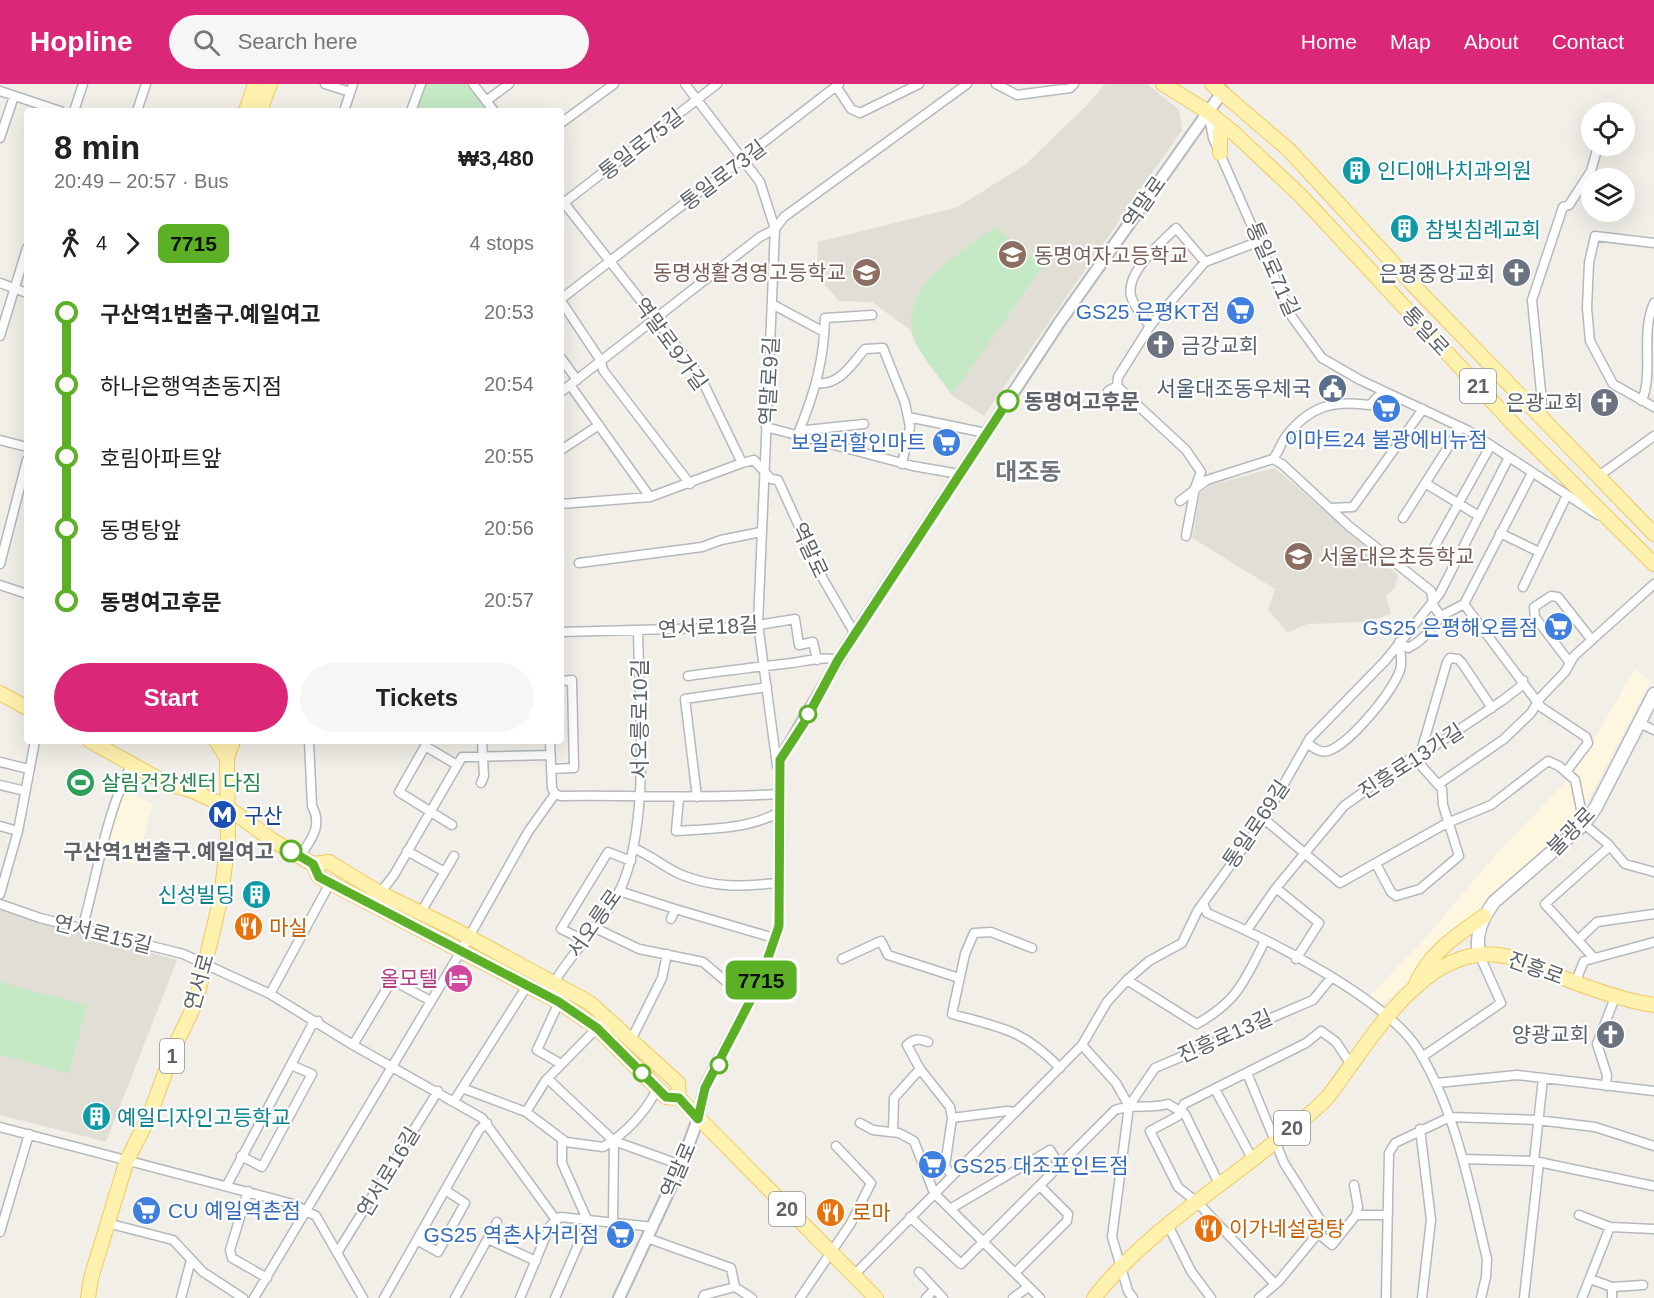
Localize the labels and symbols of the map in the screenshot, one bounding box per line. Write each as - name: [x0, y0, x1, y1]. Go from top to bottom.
- street label: 통일로75길: [594, 104, 688, 184]
- street label: 통일로73길: [676, 136, 770, 214]
- building icon: 인디애나치과의원: [1340, 154, 1372, 186]
- place label: 인디애나치과의원: [1377, 159, 1532, 182]
- street label: 역말로: [1118, 172, 1170, 232]
- building icon: 참빛침례교회: [1388, 213, 1420, 245]
- street label: 통일로71길: [1242, 218, 1304, 320]
- place label: 참빛침례교회: [1425, 218, 1541, 241]
- school or university icon: 동명여자고등학교: [997, 239, 1029, 271]
- place label: 동명여자고등학교: [1034, 244, 1189, 267]
- school or university icon: 동명생활경영고등학교: [851, 256, 883, 288]
- church icon: 은평중앙교회: [1500, 257, 1532, 289]
- place label: 동명생활경영고등학교: [653, 261, 846, 284]
- place label: 은평중앙교회: [1379, 262, 1495, 285]
- street label: 역말로9가길: [630, 293, 712, 395]
- supermarket icon: GS25 은평KT점: [1225, 295, 1257, 327]
- place label: GS25 은평KT점: [1076, 300, 1220, 323]
- street label: 통일로: [1398, 302, 1454, 360]
- church icon: 금강교회: [1144, 329, 1176, 361]
- place label: 금강교회: [1181, 334, 1258, 357]
- street label: 역말로9길: [755, 336, 783, 426]
- road number: 21: [1460, 369, 1496, 403]
- public building icon: 서울대조동우체국: [1316, 372, 1348, 404]
- place label: 서울대조동우체국: [1156, 377, 1311, 400]
- church icon: 은광교회: [1588, 386, 1620, 418]
- marker: 동명여고후문: [997, 390, 1019, 412]
- place label: 동명여고후문: [1024, 390, 1140, 413]
- place label: 은광교회: [1506, 391, 1583, 414]
- supermarket icon: 이마트24 불광에비뉴점: [1370, 392, 1402, 424]
- supermarket icon: 보일러할인마트: [931, 426, 963, 458]
- place label: 이마트24 불광에비뉴점: [1284, 428, 1488, 451]
- place label: 보일러할인마트: [791, 431, 926, 454]
- district label: 대조동: [995, 458, 1061, 485]
- street label: 역말로: [787, 519, 833, 581]
- school or university icon: 서울대은초등학교: [1283, 540, 1315, 572]
- place label: 서울대은초등학교: [1320, 545, 1475, 568]
- supermarket icon: GS25 은평해오름점: [1543, 611, 1575, 643]
- street label: 연서로18길: [657, 613, 759, 641]
- place label: GS25 은평해오름점: [1363, 616, 1538, 639]
- street label: 서오릉로10길: [628, 659, 651, 779]
- unlabelled marker: [799, 705, 817, 723]
- street label: 진흥로13가길: [1354, 719, 1468, 803]
- sports icon: 살림건강센터 다짐: [64, 766, 96, 798]
- place label: 살림건강센터 다짐: [101, 771, 261, 794]
- street label: 통일로69길: [1218, 776, 1294, 872]
- metro station icon: 구산: [207, 799, 239, 831]
- street label: 불광로: [1543, 802, 1599, 860]
- place label: 구산: [244, 804, 283, 827]
- place label: 구산역1번출구.예일여고: [63, 840, 274, 863]
- marker: 구산역1번출구.예일여고: [280, 840, 302, 862]
- building icon: 신성빌딩: [240, 878, 272, 910]
- place label: 신성빌딩: [158, 883, 235, 906]
- street label: 서오릉로: [562, 885, 626, 961]
- street label: 연서로15길: [51, 911, 155, 957]
- restaurant icon: 마실: [232, 911, 264, 943]
- place label: 마실: [269, 916, 308, 939]
- street label: 진흥로: [1505, 947, 1567, 989]
- street label: 연서로: [180, 951, 218, 1013]
- line badge: 7715: [719, 960, 803, 1000]
- hotel icon: 올모텔: [443, 962, 475, 994]
- place label: 올모텔: [380, 967, 438, 990]
- street label: 진흥로13길: [1174, 1005, 1276, 1067]
- church icon: 양광교회: [1594, 1018, 1626, 1050]
- place label: 양광교회: [1512, 1023, 1589, 1046]
- road number: 1: [160, 1039, 184, 1073]
- unlabelled marker: [710, 1056, 728, 1074]
- unlabelled marker: [633, 1064, 651, 1082]
- building icon: 예일디자인고등학교: [80, 1101, 112, 1133]
- place label: 예일디자인고등학교: [117, 1106, 291, 1129]
- road number: 20: [1274, 1111, 1310, 1145]
- street label: 연서로16길: [352, 1123, 424, 1221]
- street label: 역말로: [656, 1139, 700, 1201]
- supermarket icon: GS25 대조포인트점: [916, 1149, 948, 1181]
- place label: GS25 대조포인트점: [953, 1154, 1128, 1177]
- road number: 20: [769, 1192, 805, 1226]
- supermarket icon: CU 예일역촌점: [131, 1194, 163, 1226]
- restaurant icon: 로마: [815, 1196, 847, 1228]
- place label: CU 예일역촌점: [168, 1199, 301, 1222]
- place label: 로마: [852, 1201, 891, 1224]
- restaurant icon: 이가네설렁탕: [1192, 1212, 1224, 1244]
- place label: 이가네설렁탕: [1229, 1217, 1345, 1240]
- supermarket icon: GS25 역촌사거리점: [604, 1218, 636, 1250]
- place label: GS25 역촌사거리점: [424, 1223, 599, 1246]

